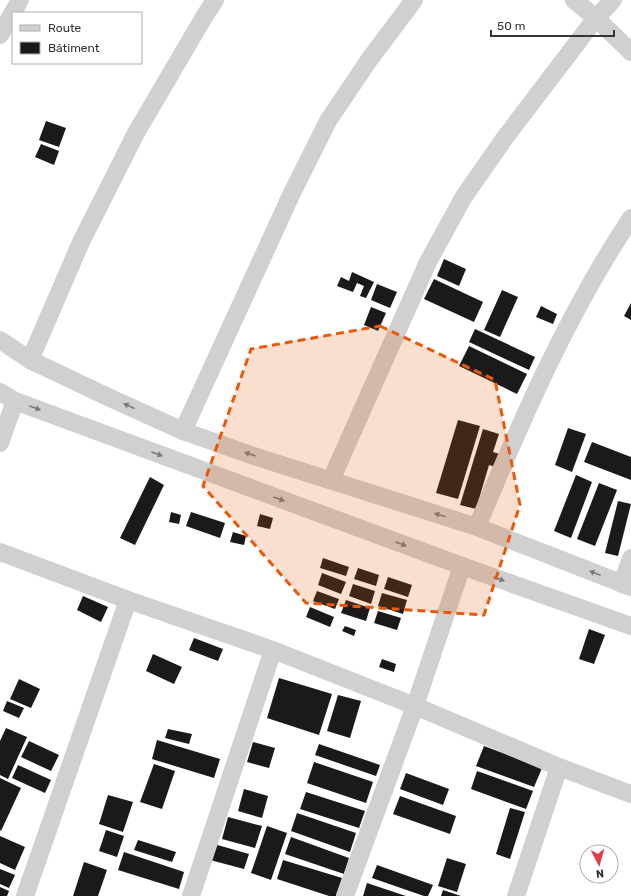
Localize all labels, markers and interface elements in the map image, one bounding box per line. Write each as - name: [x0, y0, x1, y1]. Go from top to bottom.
- legend: [12, 12, 142, 64]
- scale bar: [491, 12, 614, 38]
- text: 50 m: [497, 19, 525, 33]
- text: Route: [48, 21, 82, 35]
- text: Bâtiment: [48, 41, 100, 55]
- one-way arrow: [123, 403, 135, 409]
- one-way arrow: [30, 406, 42, 412]
- one-way arrow: [152, 451, 164, 457]
- one-way arrow: [244, 451, 256, 457]
- one-way arrow: [274, 496, 286, 502]
- one-way arrow: [434, 512, 446, 518]
- one-way arrow: [396, 541, 408, 547]
- one-way arrow: [588, 569, 600, 575]
- one-way arrow: [494, 577, 506, 583]
- north arrow: [579, 844, 619, 884]
- text: N: [595, 867, 605, 880]

